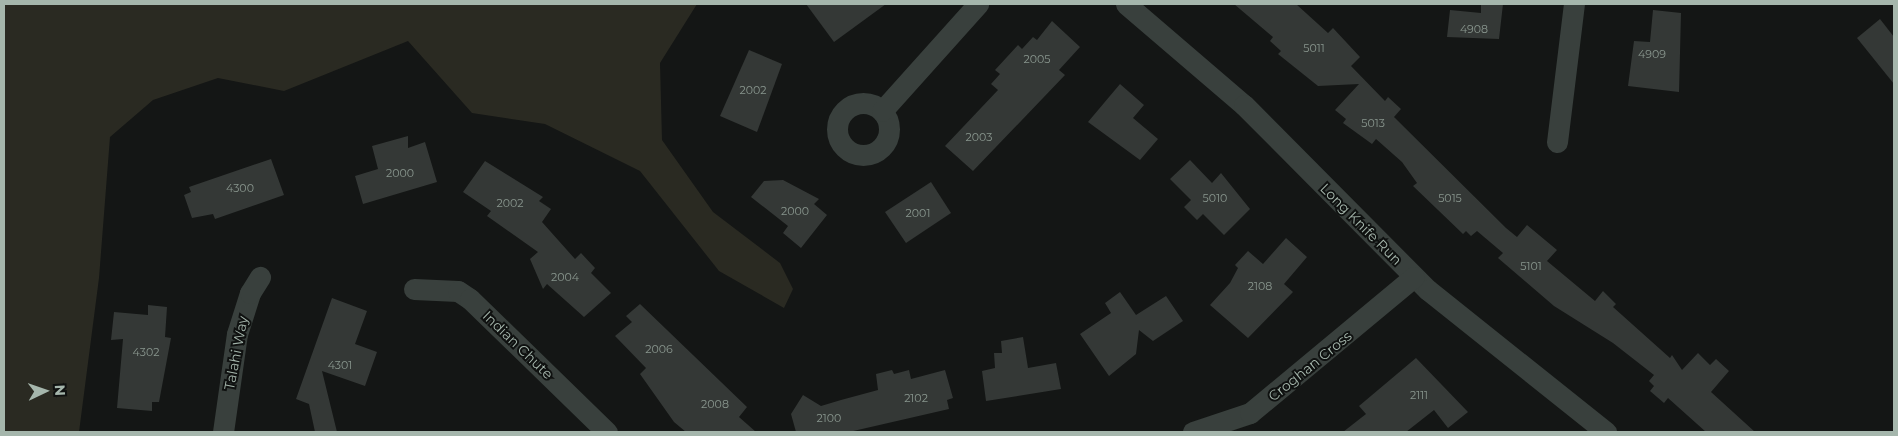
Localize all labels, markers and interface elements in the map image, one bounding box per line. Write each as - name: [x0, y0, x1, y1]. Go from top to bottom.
- house number: 4908: [1460, 22, 1488, 36]
- house number: 5011: [1303, 41, 1325, 55]
- house number: 4909: [1638, 47, 1666, 61]
- house number: 2005: [1023, 52, 1051, 66]
- house number: 2002: [739, 83, 767, 97]
- house number: 5013: [1361, 116, 1385, 130]
- house number: 2003: [966, 130, 992, 144]
- house number: 2000: [386, 166, 414, 180]
- street label: Long Knife Run: [1317, 180, 1405, 268]
- house number: 4300: [226, 181, 254, 195]
- house number: 5010: [1203, 191, 1227, 205]
- house number: 5015: [1438, 191, 1462, 205]
- house number: 2002: [496, 196, 524, 210]
- house number: 2000: [781, 204, 809, 218]
- house number: 2001: [906, 206, 930, 220]
- house number: 5101: [1520, 259, 1542, 273]
- house number: 2004: [551, 270, 579, 284]
- house number: 2108: [1248, 279, 1272, 293]
- street label: Indian Chute: [479, 307, 557, 383]
- street label: Talahi Way: [221, 314, 251, 392]
- street label: Croghan Cross: [1265, 327, 1355, 405]
- house number: 2006: [645, 342, 673, 356]
- house number: 4302: [133, 345, 159, 359]
- house number: 4301: [328, 358, 352, 372]
- north arrow: [20, 366, 70, 416]
- text: N: [51, 384, 69, 396]
- house number: 2111: [1410, 388, 1428, 402]
- house number: 2102: [904, 391, 928, 405]
- house number: 2008: [701, 397, 729, 411]
- house number: 2100: [817, 411, 841, 425]

